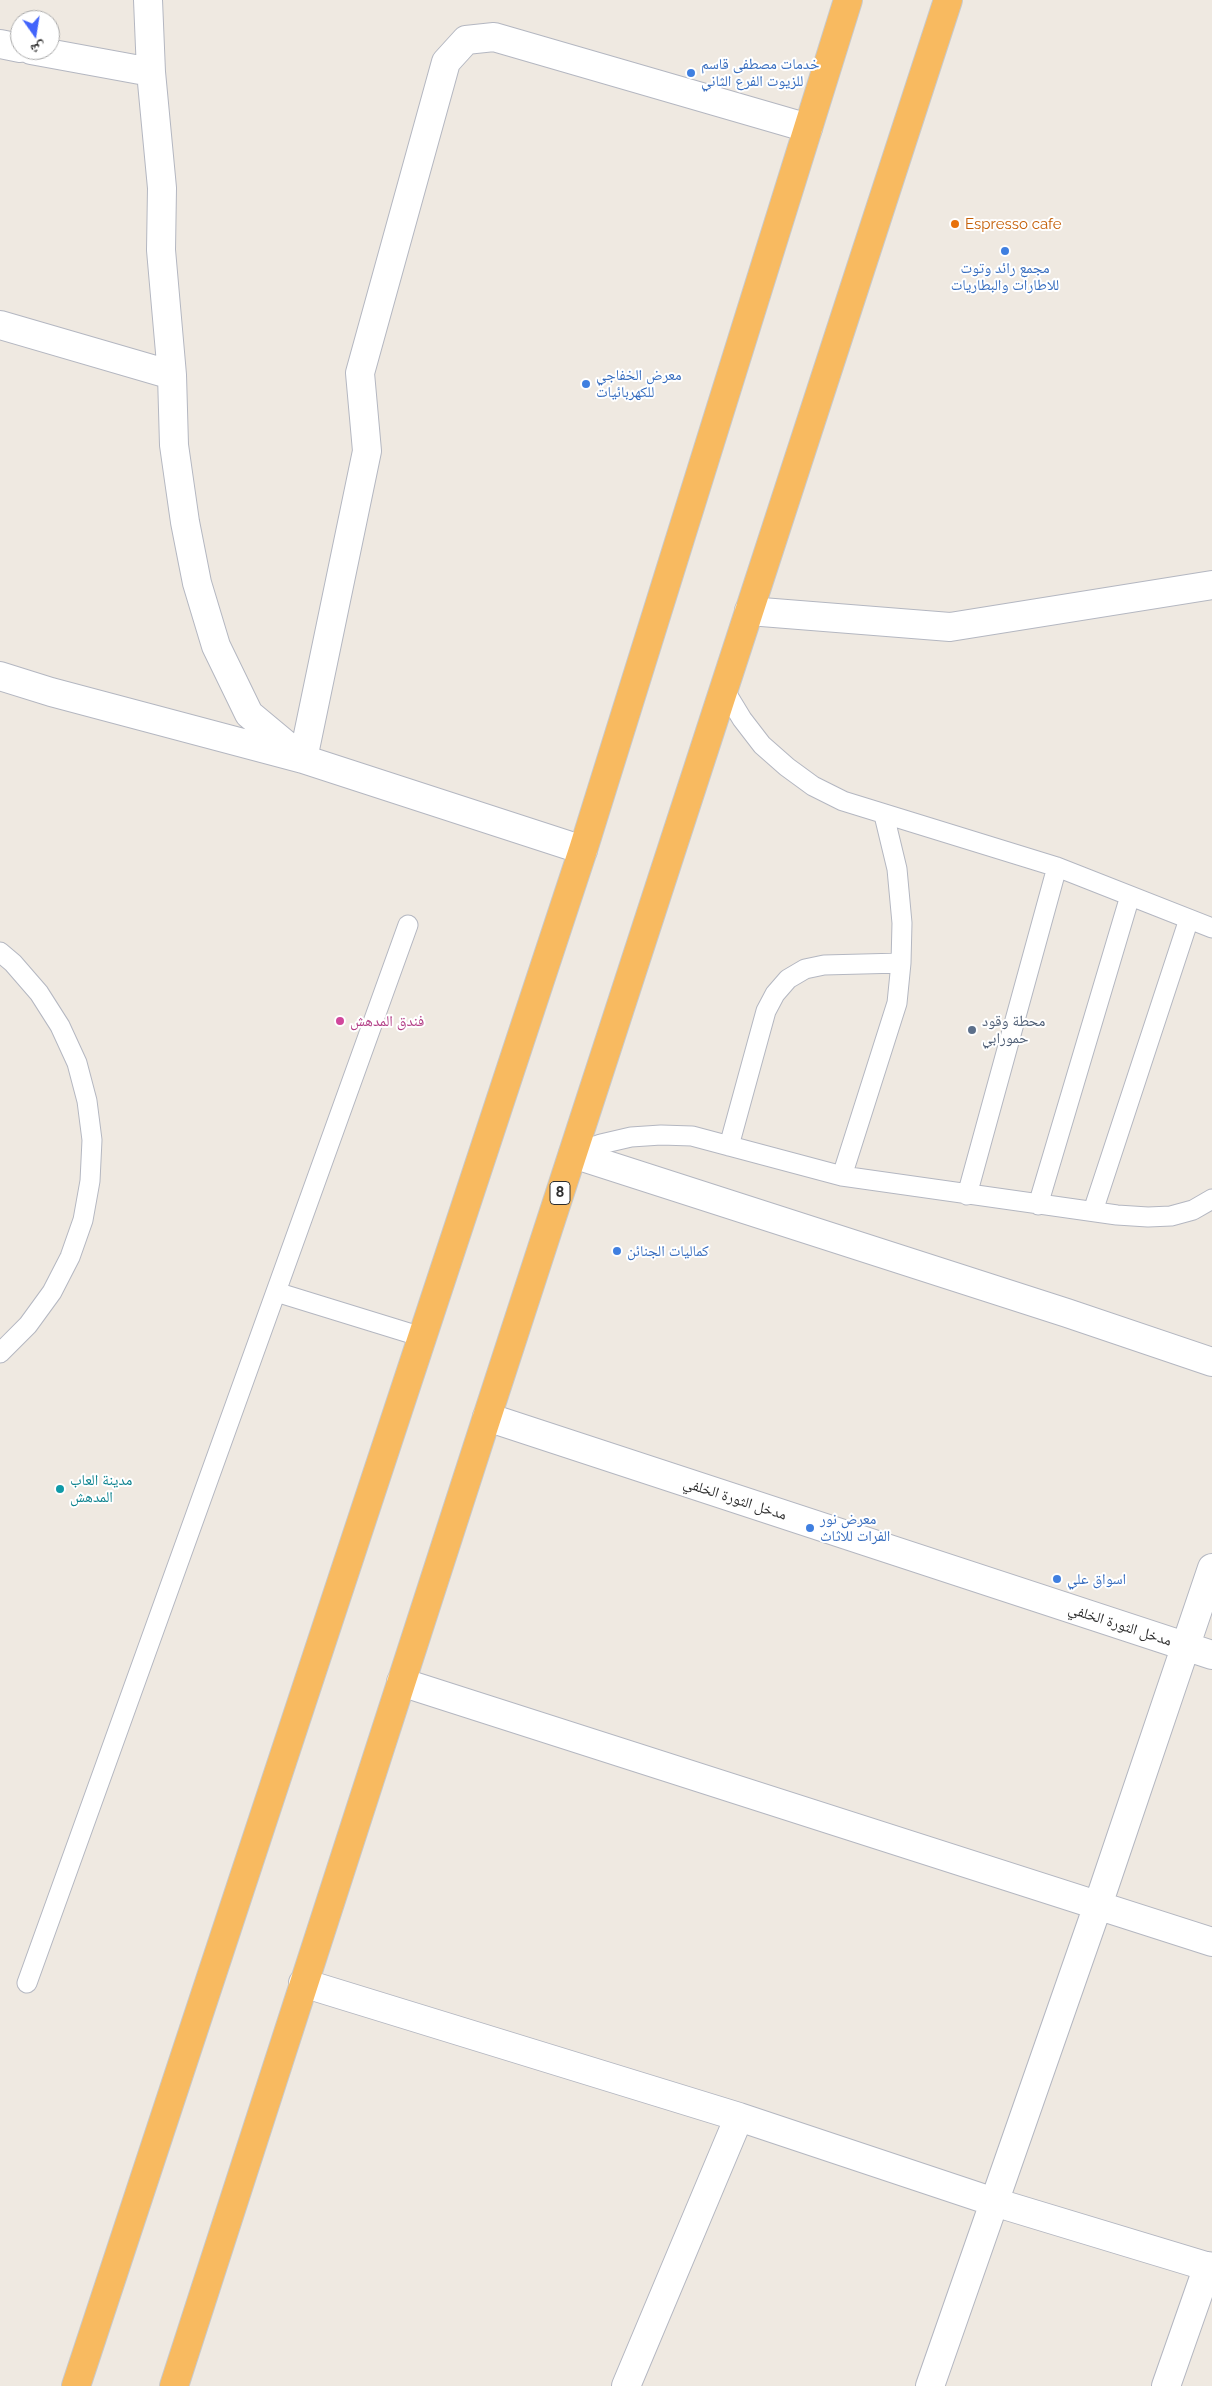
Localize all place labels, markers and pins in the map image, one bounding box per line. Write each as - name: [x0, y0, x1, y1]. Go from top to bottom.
- place label: خدمات مصطفى قاسم للزيوت الفرع الثاني: [701, 55, 819, 90]
- marker: خدمات مصطفى قاسم للزيوت الفرع الثاني: [685, 67, 697, 79]
- place label: Espresso cafe: [965, 215, 1062, 233]
- marker: Espresso cafe: [949, 218, 961, 230]
- marker: مجمع رائد وتوت للاطارات والبطاريات: [999, 245, 1011, 257]
- place label: مجمع رائد وتوت للاطارات والبطاريات: [951, 259, 1059, 294]
- place label: معرض الخفاجي للكهربائيات: [596, 366, 682, 401]
- marker: معرض الخفاجي للكهربائيات: [580, 378, 592, 390]
- place label: فندق المدهش: [350, 1012, 424, 1030]
- place label: محطة وقود حمورابي: [982, 1012, 1045, 1047]
- marker: فندق المدهش: [334, 1015, 346, 1027]
- marker: محطة وقود حمورابي: [966, 1024, 978, 1036]
- place label: كماليات الجنائن: [627, 1242, 709, 1260]
- marker: كماليات الجنائن: [611, 1245, 623, 1257]
- place label: مدينة العاب المدهش: [70, 1471, 132, 1506]
- marker: مدينة العاب المدهش: [54, 1483, 66, 1495]
- place label: معرض نور الفرات للاثاث: [820, 1510, 890, 1545]
- marker: معرض نور الفرات للاثاث: [804, 1522, 816, 1534]
- place label: اسواق علي: [1067, 1570, 1126, 1588]
- marker: اسواق علي: [1051, 1573, 1063, 1585]

